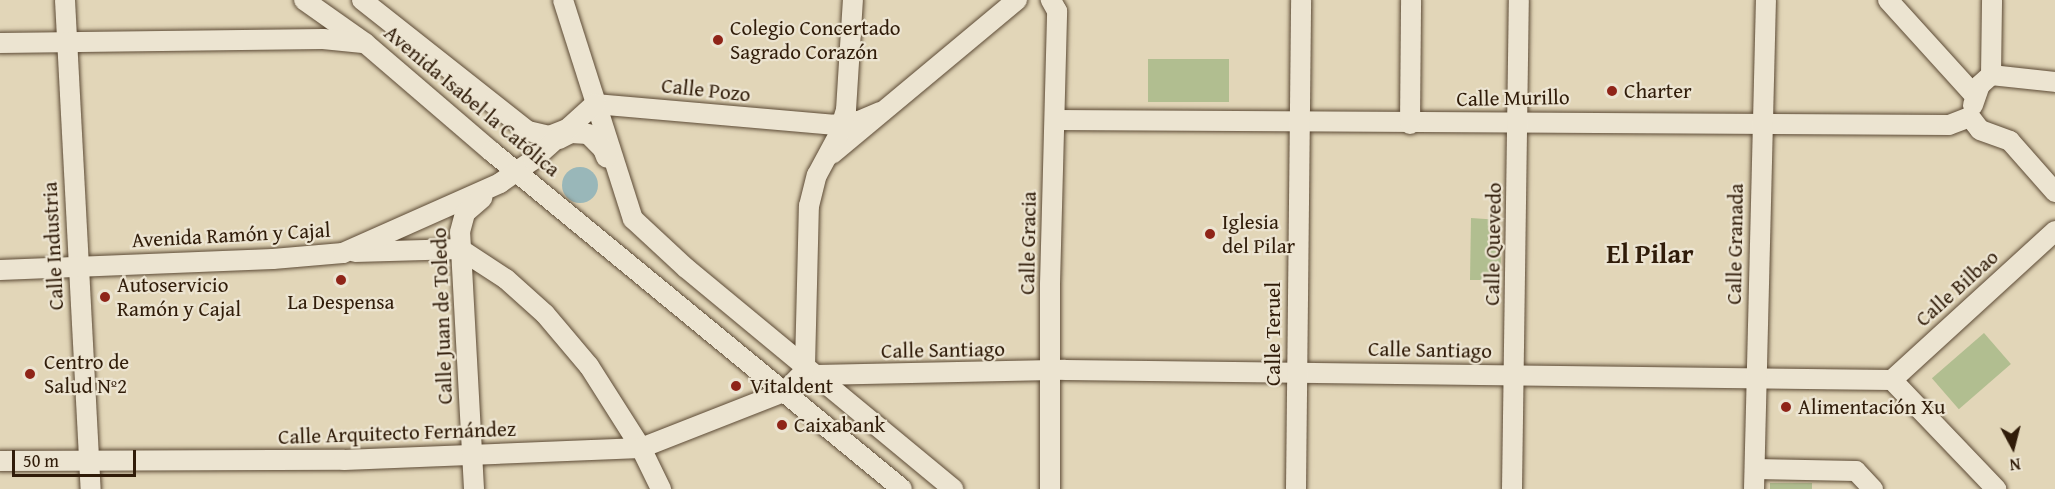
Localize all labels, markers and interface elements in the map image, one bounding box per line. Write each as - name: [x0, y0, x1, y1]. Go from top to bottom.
- place label: Colegio Concertado Sagrado Corazón: [730, 15, 901, 65]
- street label: Avenida Isabel la Católica: [379, 20, 565, 182]
- marker: Colegio Concertado Sagrado Corazón: [711, 33, 725, 47]
- street label: Calle Pozo: [660, 73, 752, 107]
- place label: Charter: [1624, 78, 1692, 104]
- street label: Calle Murillo: [1456, 84, 1570, 112]
- marker: Charter: [1605, 84, 1619, 98]
- street label: Calle Industria: [37, 181, 69, 311]
- street label: Calle Quevedo: [1479, 182, 1507, 306]
- street label: Calle Granada: [1721, 183, 1749, 305]
- street label: Calle Gracia: [1014, 191, 1042, 295]
- place label: Iglesia del Pilar: [1222, 209, 1295, 259]
- street label: Avenida Ramón y Cajal: [131, 217, 331, 253]
- street label: Calle Juan de Toledo: [426, 227, 458, 405]
- marker: Iglesia del Pilar: [1203, 227, 1217, 241]
- district label: El Pilar: [1606, 238, 1694, 270]
- street label: Calle Bilbao: [1910, 244, 2004, 332]
- place label: Autoservicio Ramón y Cajal: [117, 272, 241, 322]
- marker: La Despensa: [334, 273, 348, 287]
- street label: Calle Teruel: [1260, 282, 1286, 386]
- place label: La Despensa: [288, 289, 394, 315]
- marker: Autoservicio Ramón y Cajal: [98, 290, 112, 304]
- street label: Calle Santiago: [881, 336, 1005, 364]
- street label: Calle Santiago: [1368, 336, 1492, 364]
- place label: Centro de Salud Nº2: [44, 349, 129, 399]
- marker: Centro de Salud Nº2: [21, 365, 39, 383]
- place label: Vitaldent: [750, 373, 833, 399]
- marker: Vitaldent: [727, 377, 745, 395]
- place label: Alimentación Xu: [1798, 394, 1945, 420]
- marker: Alimentación Xu: [1779, 400, 1793, 414]
- place label: Caixabank: [794, 412, 885, 438]
- street label: Calle Arquitecto Fernández: [278, 416, 516, 450]
- north arrow: [1983, 417, 2043, 477]
- marker: Caixabank: [775, 418, 789, 432]
- scale bar: [15, 438, 140, 476]
- text: 50 m: [23, 447, 59, 474]
- text: N: [2008, 452, 2022, 477]

